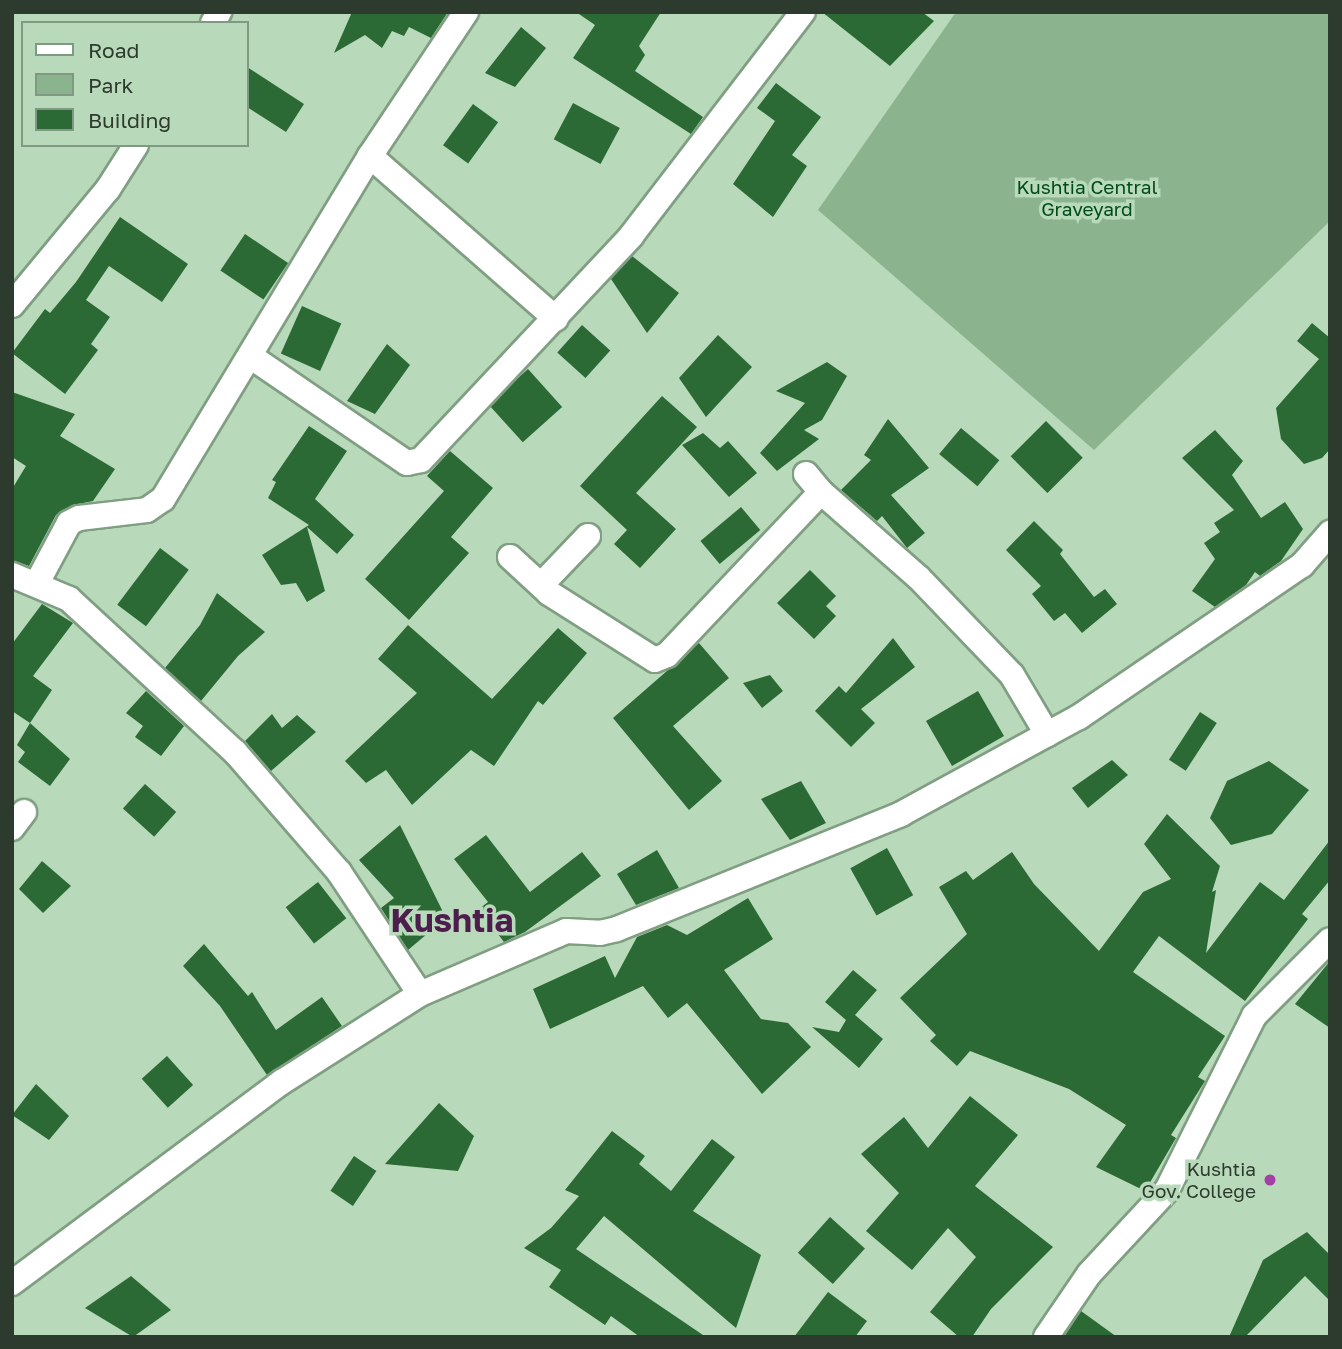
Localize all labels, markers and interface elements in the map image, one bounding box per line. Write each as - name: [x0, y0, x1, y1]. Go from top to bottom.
- legend: [21, 21, 248, 147]
- text: Road: [88, 37, 139, 63]
- text: Park: [88, 72, 133, 98]
- text: Building: [88, 107, 171, 133]
- park label: Kushtia Central Graveyard: [1016, 176, 1158, 220]
- district label: Kushtia: [391, 900, 513, 940]
- place label: Kushtia Gov. College: [1142, 1158, 1256, 1202]
- marker: Kushtia Gov. College: [1262, 1172, 1278, 1188]

